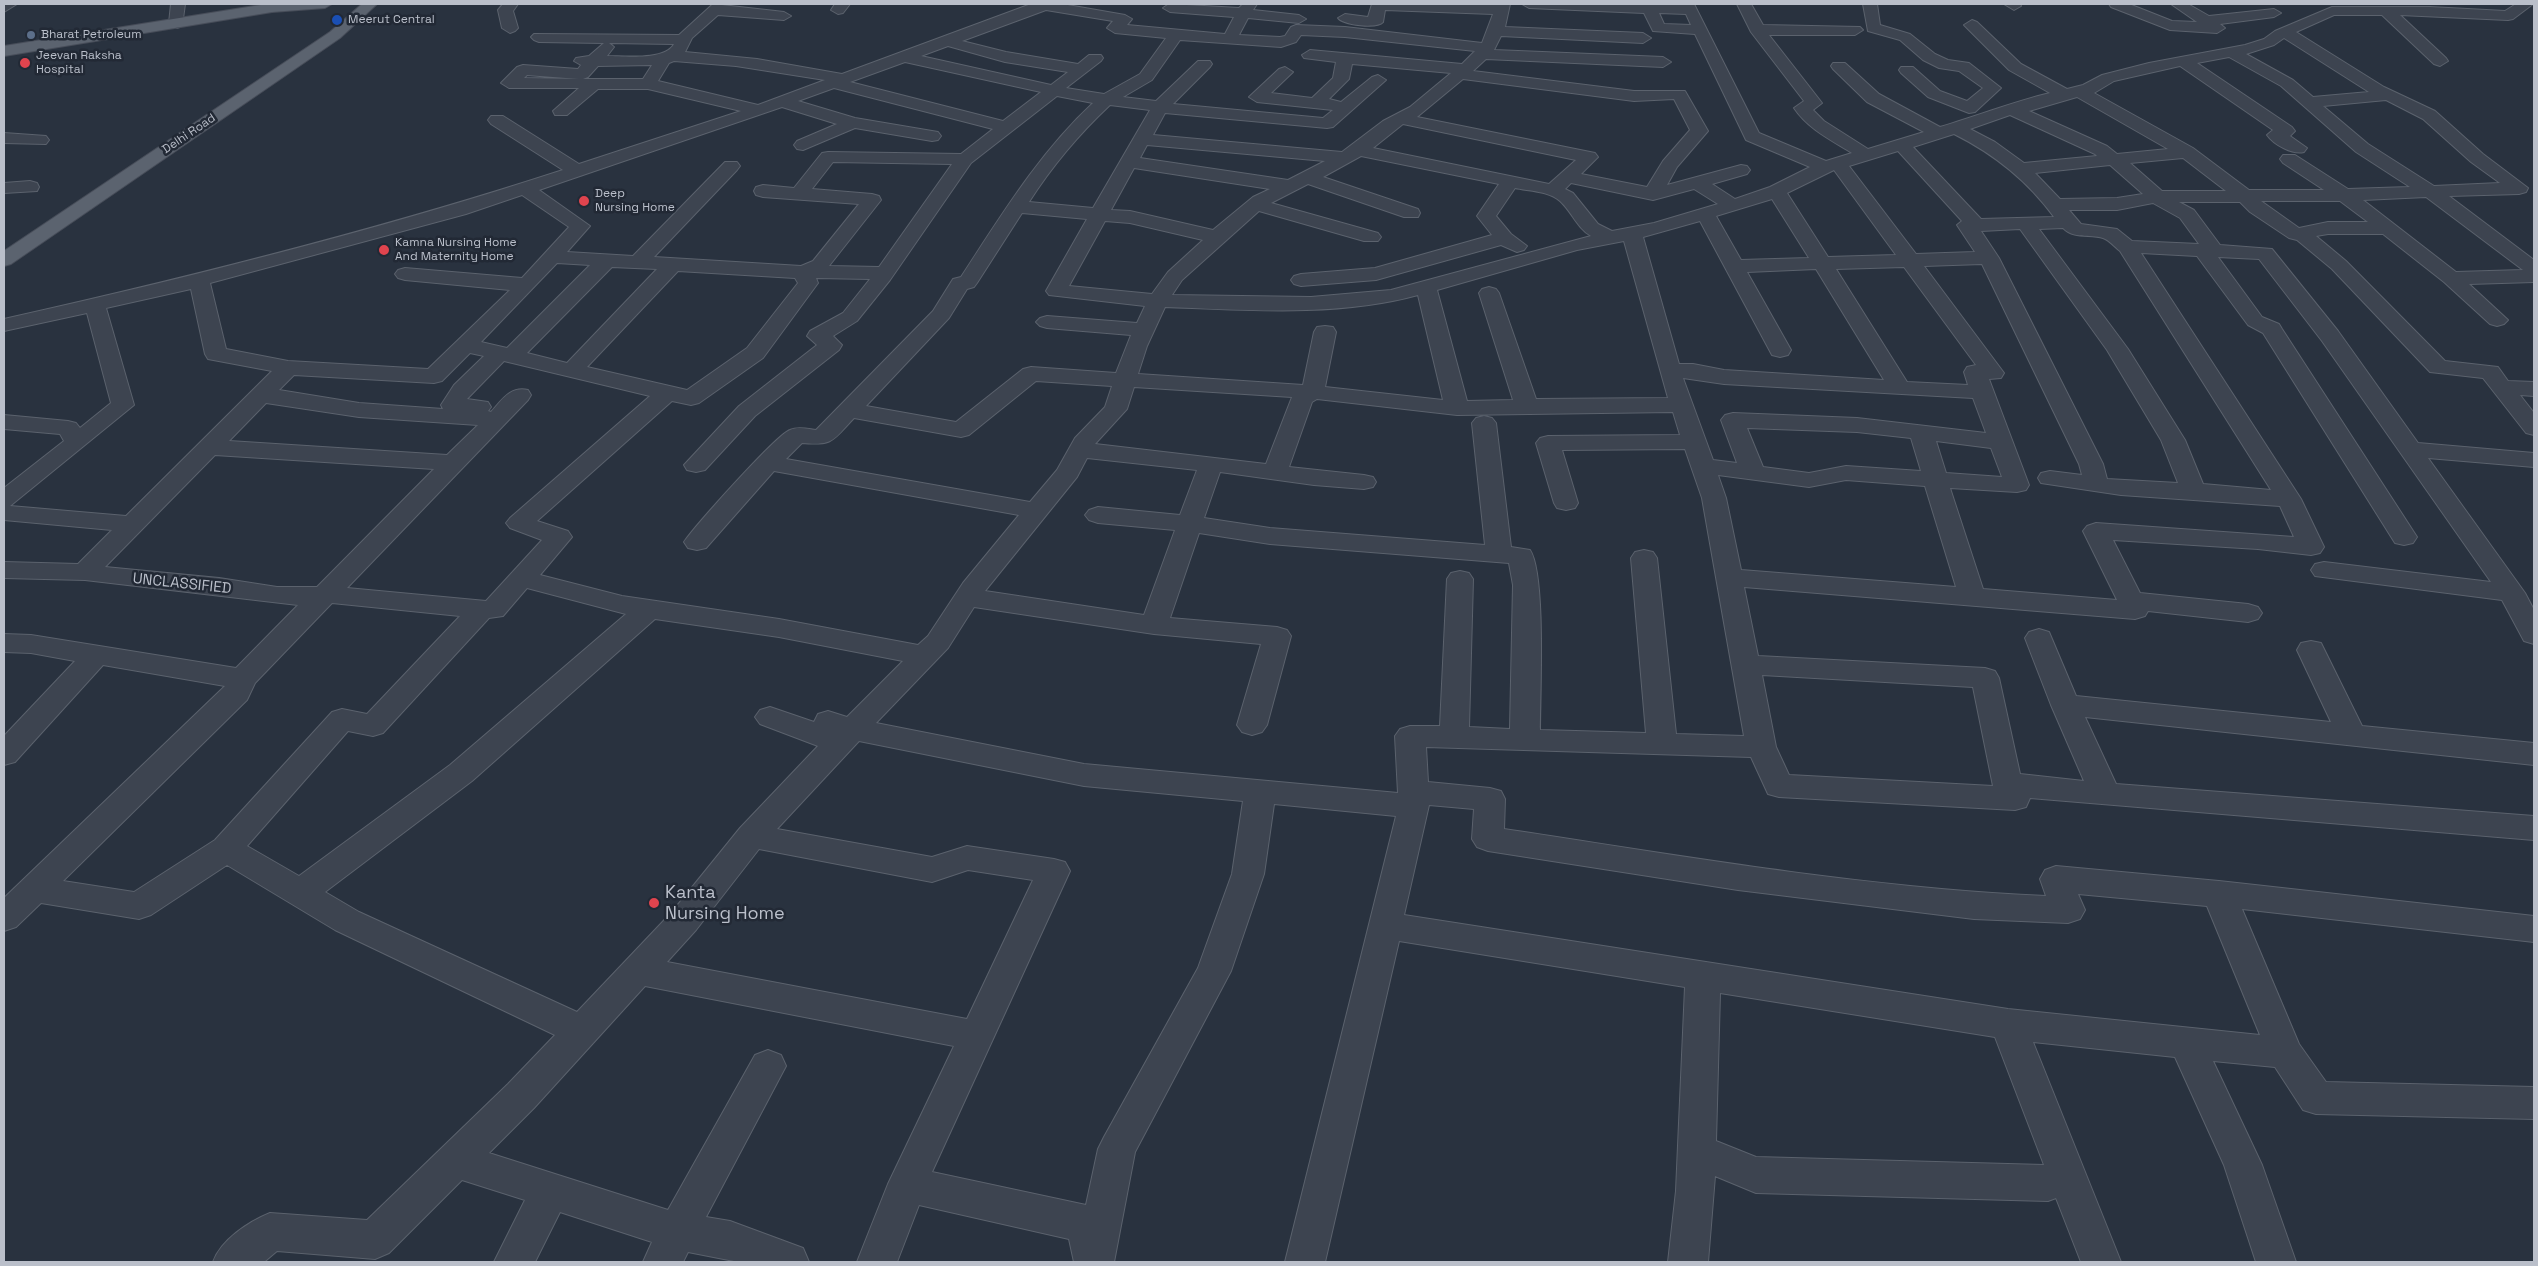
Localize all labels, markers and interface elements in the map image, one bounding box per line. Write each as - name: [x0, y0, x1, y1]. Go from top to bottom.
- marker: Meerut Central: [330, 13, 344, 27]
- place label: Meerut Central: [348, 13, 435, 27]
- place label: Bharat Petroleum: [41, 28, 141, 42]
- marker: Bharat Petroleum: [25, 29, 37, 41]
- place label: Jeevan Raksha Hospital: [36, 49, 122, 77]
- marker: Jeevan Raksha Hospital: [18, 56, 32, 70]
- street label: Delhi Road: [160, 111, 218, 157]
- place label: Deep Nursing Home: [595, 187, 675, 215]
- marker: Deep Nursing Home: [577, 194, 591, 208]
- place label: Kamna Nursing Home And Maternity Home: [395, 236, 517, 264]
- marker: Kamna Nursing Home And Maternity Home: [377, 243, 391, 257]
- street label: UNCLASSIFIED: [132, 570, 232, 598]
- place label: Kanta Nursing Home: [665, 882, 785, 924]
- marker: Kanta Nursing Home: [647, 896, 661, 910]

